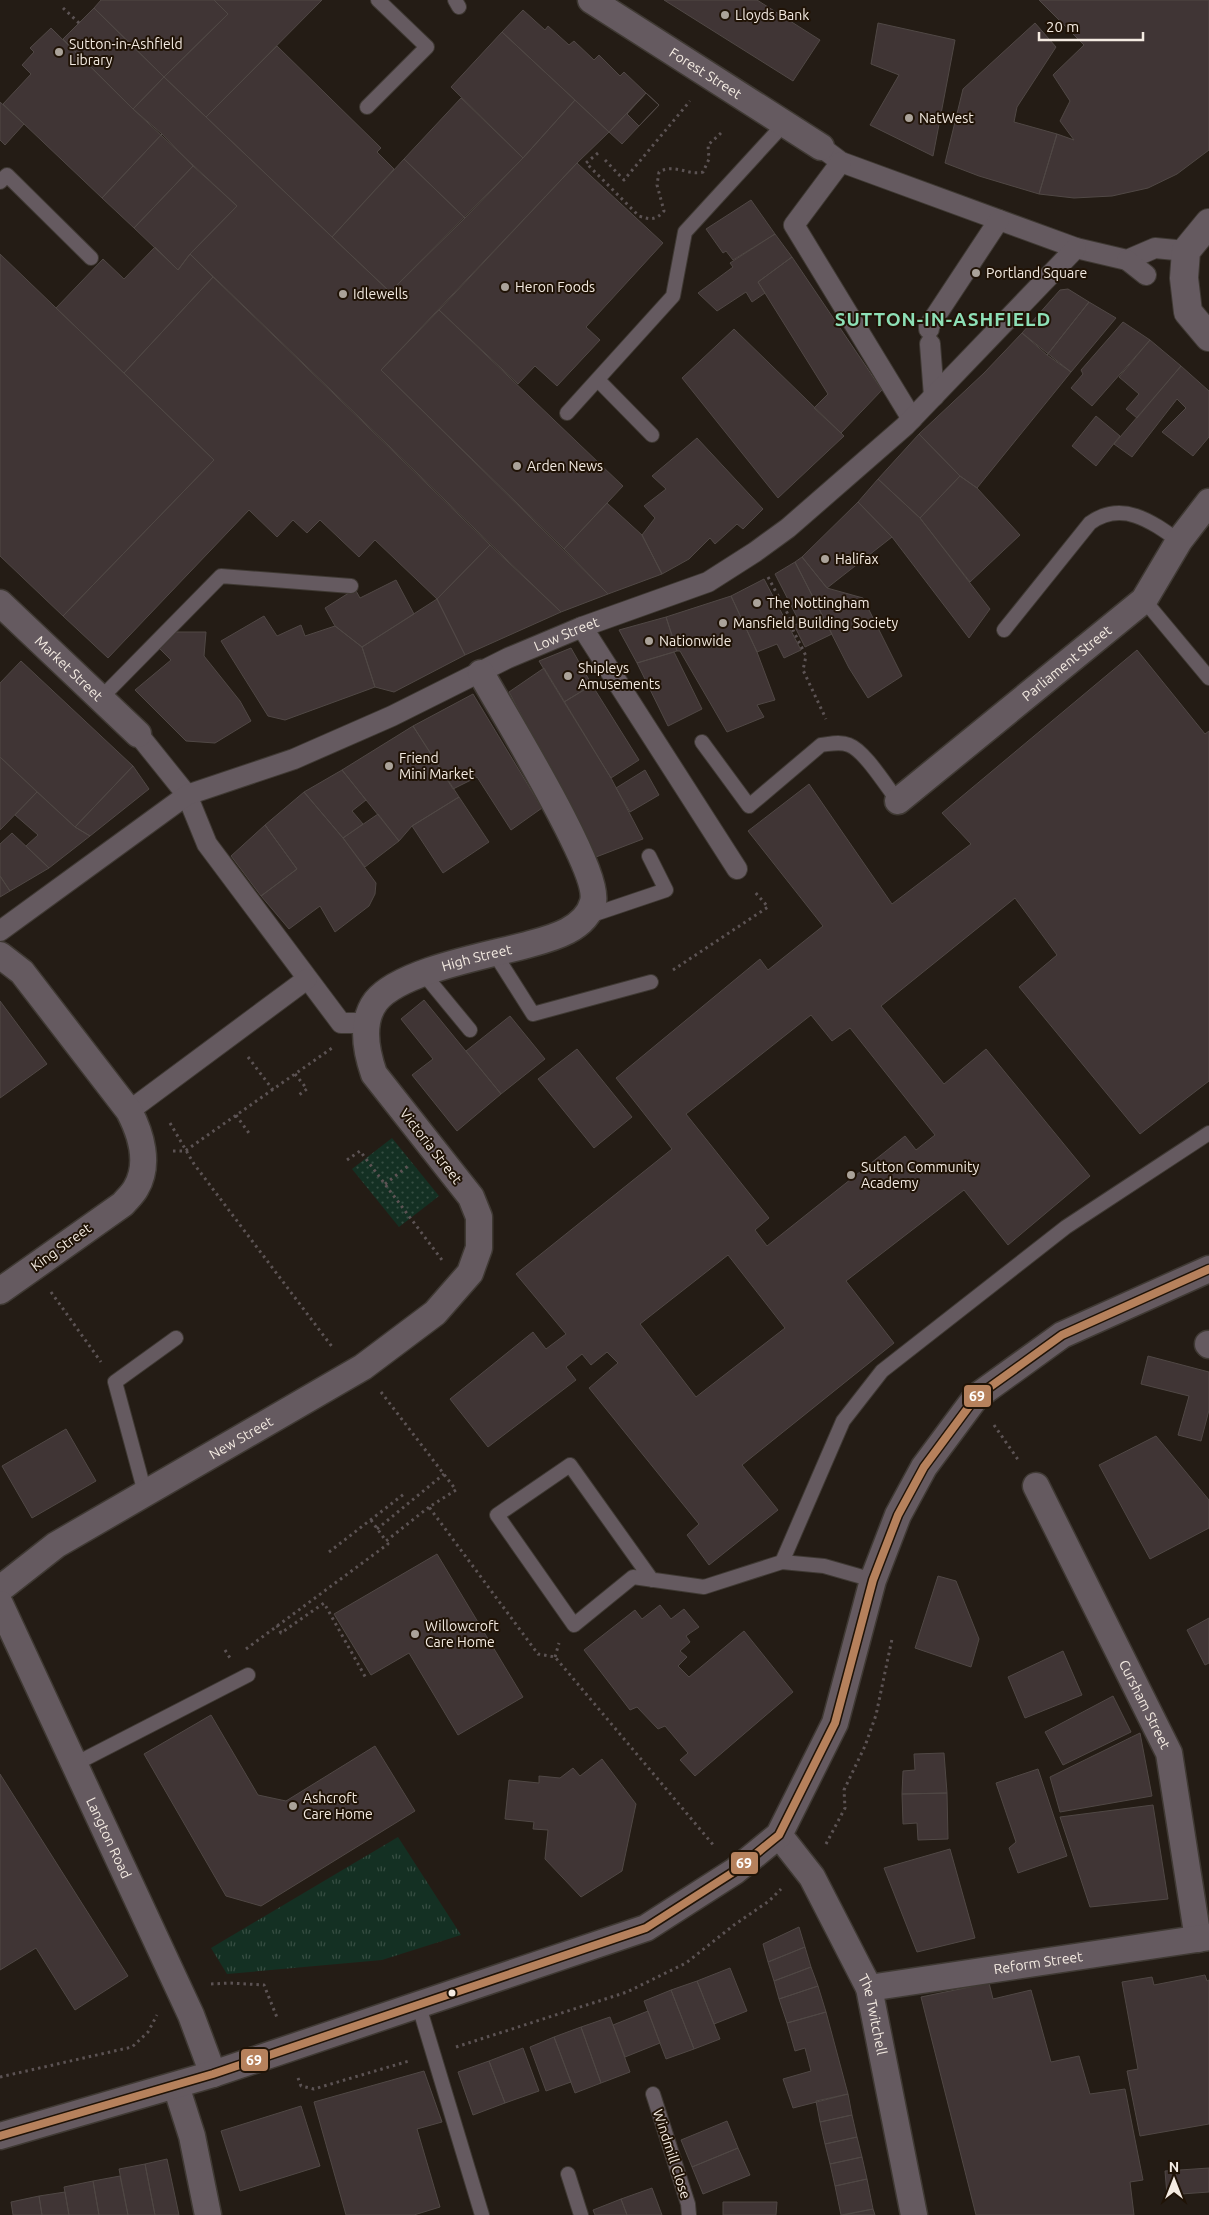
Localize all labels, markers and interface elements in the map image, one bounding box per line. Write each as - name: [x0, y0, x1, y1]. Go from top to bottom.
- place label: Lloyds Bank: [735, 7, 809, 23]
- marker: Lloyds Bank: [719, 9, 731, 21]
- scale bar: [1039, 10, 1143, 42]
- text: 20 m: [1046, 18, 1079, 35]
- place label: Sutton-in-Ashfield Library: [69, 36, 183, 68]
- street label: Forest Street: [667, 44, 745, 102]
- marker: Sutton-in-Ashfield Library: [53, 46, 65, 58]
- place label: NatWest: [919, 110, 974, 126]
- marker: NatWest: [903, 112, 915, 124]
- place label: Portland Square: [986, 265, 1087, 281]
- marker: Portland Square: [970, 267, 982, 279]
- place label: Heron Foods: [515, 279, 595, 295]
- marker: Heron Foods: [499, 281, 511, 293]
- place label: Idlewells: [353, 286, 408, 302]
- marker: Idlewells: [337, 288, 349, 300]
- district label: SUTTON-IN-ASHFIELD: [835, 308, 1051, 330]
- place label: Arden News: [527, 458, 603, 474]
- marker: Arden News: [511, 460, 523, 472]
- place label: Halifax: [835, 551, 879, 567]
- marker: Halifax: [819, 553, 831, 565]
- place label: The Nottingham: [767, 595, 870, 611]
- marker: The Nottingham: [751, 597, 763, 609]
- street label: Low Street: [532, 614, 601, 654]
- place label: Mansfield Building Society: [733, 615, 898, 631]
- marker: Mansfield Building Society: [717, 617, 729, 629]
- street label: Parliament Street: [1019, 622, 1115, 704]
- street label: Market Street: [32, 633, 106, 705]
- place label: Nationwide: [659, 633, 731, 649]
- marker: Nationwide: [643, 635, 655, 647]
- place label: Shipleys Amusements: [578, 660, 660, 692]
- marker: Shipleys Amusements: [562, 670, 574, 682]
- place label: Friend Mini Market: [399, 750, 474, 782]
- marker: Friend Mini Market: [383, 760, 395, 772]
- street label: High Street: [440, 941, 514, 974]
- street label: Victoria Street: [397, 1105, 466, 1187]
- place label: Sutton Community Academy: [861, 1159, 980, 1191]
- marker: Sutton Community Academy: [845, 1169, 857, 1181]
- street label: King Street: [28, 1220, 95, 1274]
- line badge: 69: [963, 1384, 992, 1408]
- text: 69: [969, 1388, 985, 1404]
- street label: New Street: [206, 1413, 276, 1462]
- place label: Willowcroft Care Home: [425, 1618, 499, 1650]
- marker: Willowcroft Care Home: [409, 1628, 421, 1640]
- street label: Cursham Street: [1116, 1657, 1174, 1752]
- place label: Ashcroft Care Home: [303, 1790, 373, 1822]
- street label: Langton Road: [83, 1795, 134, 1881]
- marker: Ashcroft Care Home: [287, 1800, 299, 1812]
- line badge: 69: [730, 1851, 759, 1875]
- text: 69: [736, 1855, 752, 1871]
- street label: Reform Street: [993, 1948, 1084, 1977]
- street label: The Twitchell: [855, 1971, 890, 2057]
- unlabelled marker: [447, 1988, 457, 1998]
- line badge: 69: [240, 2048, 269, 2072]
- text: 69: [246, 2052, 262, 2068]
- street label: Windmill Close: [650, 2107, 694, 2201]
- north arrow: [1149, 2155, 1199, 2205]
- text: N: [1169, 2159, 1179, 2175]

